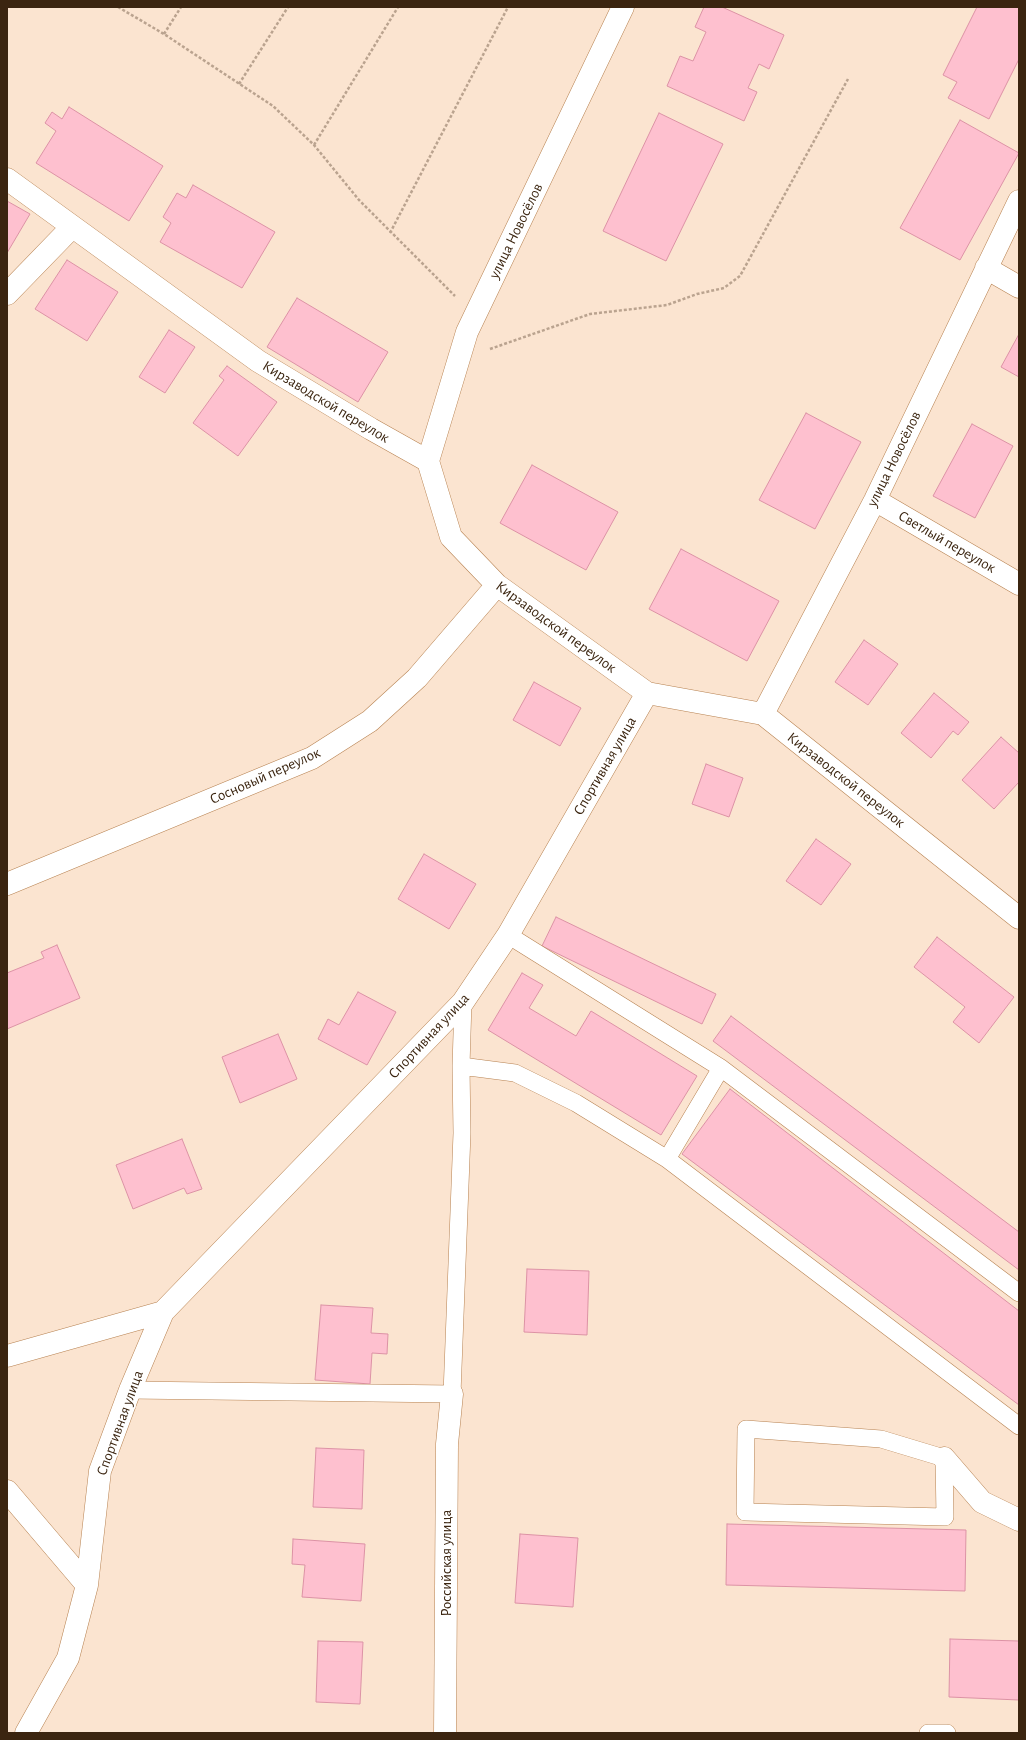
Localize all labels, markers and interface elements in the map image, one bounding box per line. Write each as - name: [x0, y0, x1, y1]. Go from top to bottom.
- street label: улица Новосёлов: [485, 180, 547, 282]
- street label: Кирзаводской переулок: [259, 357, 393, 447]
- street label: улица Новосёлов: [863, 408, 925, 510]
- street label: Светлый переулок: [895, 507, 999, 577]
- street label: Кирзаводской переулок: [492, 577, 620, 677]
- street label: Спортивная улица: [570, 714, 640, 818]
- street label: Кирзаводской переулок: [783, 728, 909, 832]
- street label: Сосновый переулок: [207, 744, 323, 808]
- street label: Спортивная улица: [385, 989, 473, 1083]
- street label: Спортивная улица: [93, 1368, 147, 1478]
- street label: Российская улица: [437, 1510, 455, 1616]

